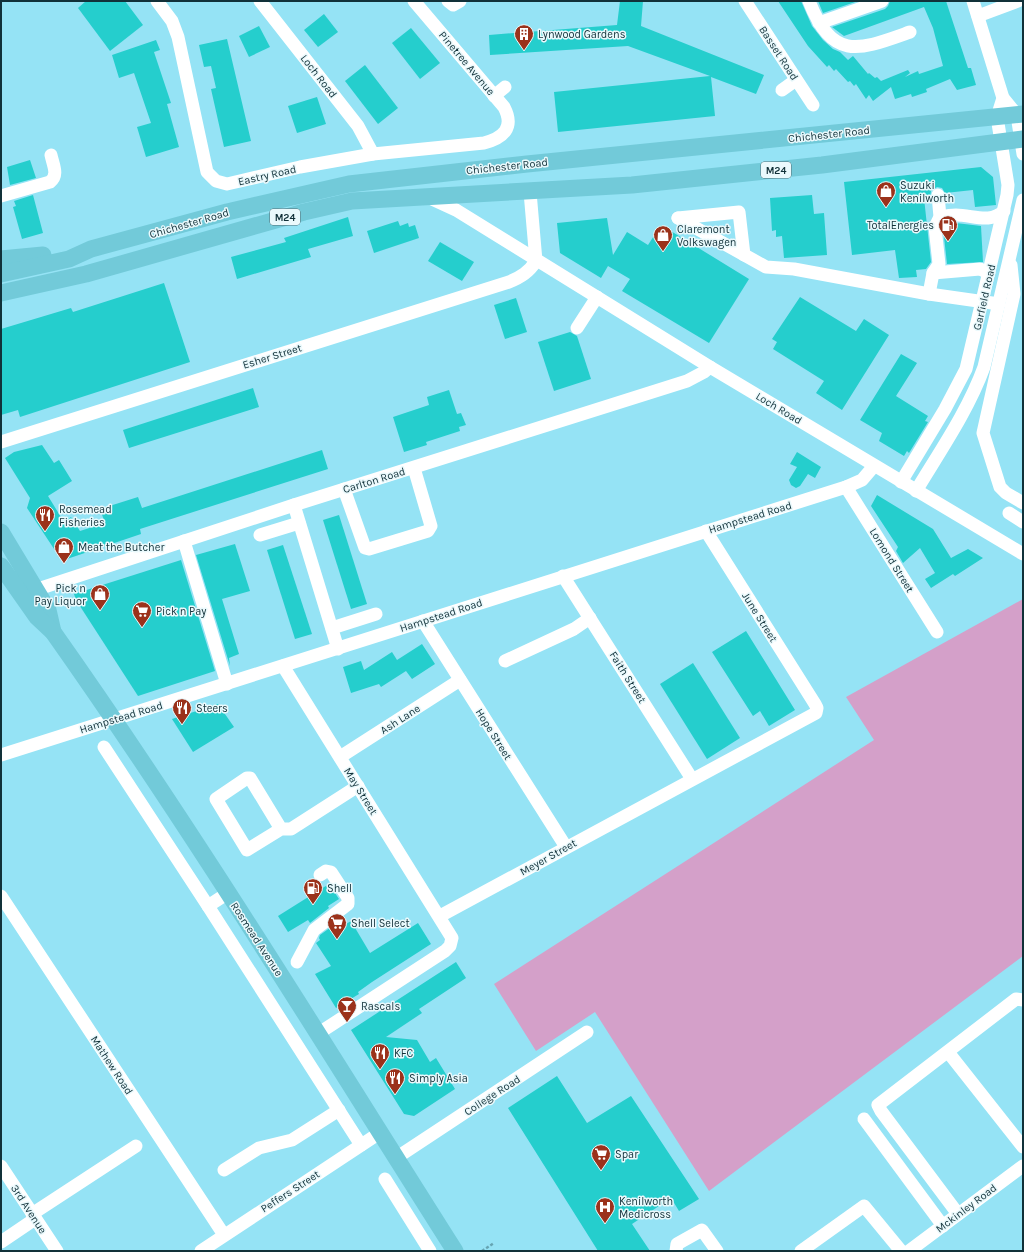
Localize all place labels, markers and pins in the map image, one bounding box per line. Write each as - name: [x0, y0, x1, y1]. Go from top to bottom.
- building icon: Lynwood Gardens: [513, 23, 535, 51]
- place label: Lynwood Gardens: [538, 28, 626, 41]
- place label: Suzuki Kenilworth: [900, 179, 954, 205]
- shop icon: Suzuki Kenilworth: [875, 180, 897, 208]
- fuel station icon: TotalEnergies: [937, 214, 959, 242]
- place label: TotalEnergies: [867, 219, 934, 232]
- place label: Claremont Volkswagen: [677, 223, 736, 249]
- shop icon: Claremont Volkswagen: [652, 224, 674, 252]
- place label: Rosemead Fisheries: [59, 503, 112, 529]
- restaurant icon: Rosemead Fisheries: [34, 504, 56, 532]
- shop icon: Meat the Butcher: [53, 536, 75, 564]
- place label: Meat the Butcher: [78, 541, 164, 554]
- place label: Pick n Pay Liquor: [35, 582, 86, 608]
- shop icon: Pick n Pay Liquor: [89, 583, 111, 611]
- supermarket icon: Pick n Pay: [131, 600, 153, 628]
- place label: Pick n Pay: [156, 605, 206, 618]
- restaurant icon: Steers: [171, 697, 193, 725]
- place label: Steers: [196, 702, 228, 715]
- fuel station icon: Shell: [302, 877, 324, 905]
- place label: Shell: [327, 882, 352, 895]
- supermarket icon: Shell Select: [326, 912, 348, 940]
- place label: Shell Select: [351, 917, 410, 930]
- bar icon: Rascals: [336, 995, 358, 1023]
- place label: Rascals: [361, 1000, 400, 1013]
- restaurant icon: KFC: [369, 1042, 391, 1070]
- place label: KFC: [394, 1047, 413, 1060]
- restaurant icon: Simply Asia: [384, 1067, 406, 1095]
- place label: Simply Asia: [409, 1072, 468, 1085]
- supermarket icon: Spar: [590, 1143, 612, 1171]
- place label: Spar: [615, 1148, 638, 1161]
- place label: Kenilworth Medicross: [619, 1195, 673, 1221]
- hospital icon: Kenilworth Medicross: [594, 1196, 616, 1224]

